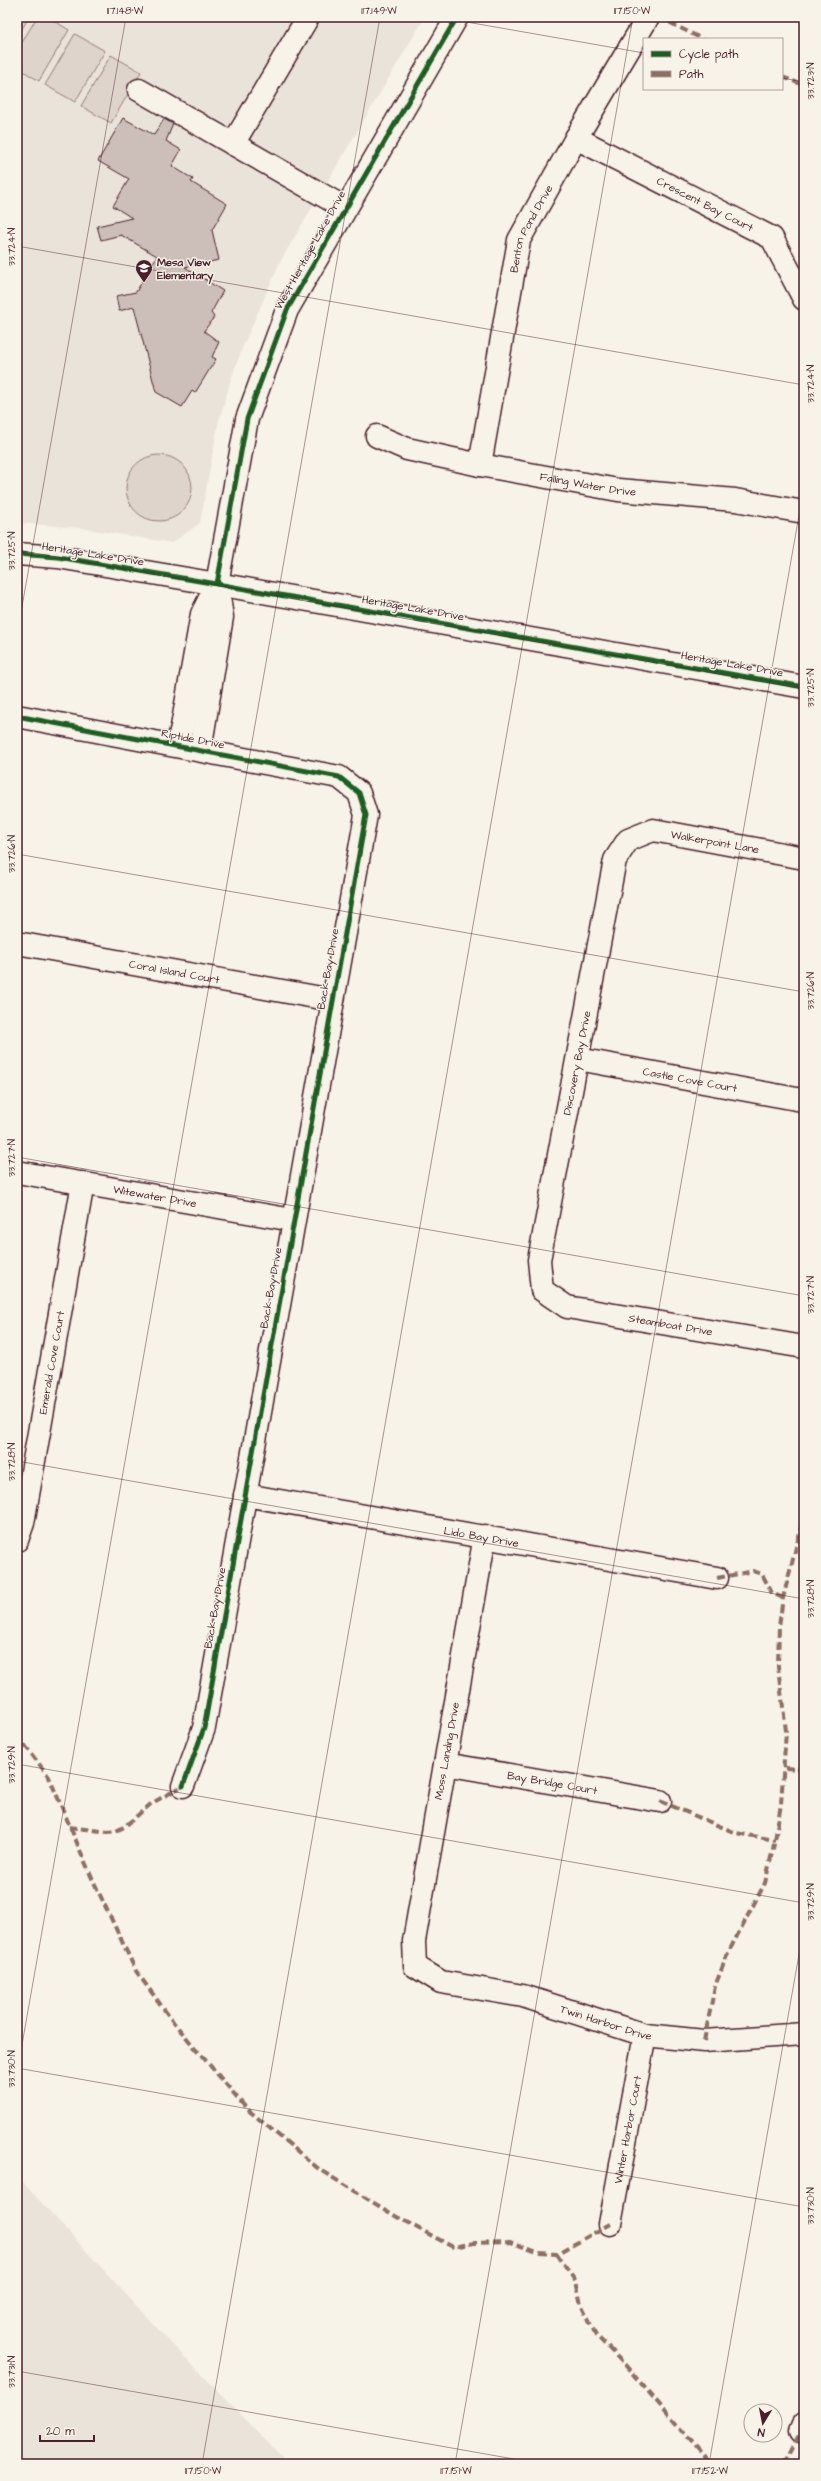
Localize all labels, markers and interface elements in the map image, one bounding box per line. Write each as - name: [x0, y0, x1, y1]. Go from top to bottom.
- text: 117.148°W: [107, 4, 144, 18]
- text: 117.149°W: [361, 4, 397, 18]
- text: 117.150°W: [614, 4, 651, 18]
- legend: [643, 38, 783, 90]
- text: Cycle path: [679, 46, 738, 64]
- text: 33.723°N: [804, 62, 818, 100]
- text: Path: [679, 66, 704, 83]
- street label: Crescent Bay Court: [654, 173, 757, 235]
- street label: Benton Pond Drive: [506, 182, 556, 274]
- street label: West Heritage Lake Drive: [271, 188, 350, 313]
- text: 33.724°N: [5, 228, 19, 266]
- place label: Mesa View Elementary: [157, 255, 214, 285]
- school or university icon: Mesa View Elementary: [134, 258, 154, 283]
- text: 33.724°N: [804, 365, 818, 403]
- street label: Falling Water Drive: [539, 468, 637, 499]
- text: 33.725°N: [5, 531, 19, 571]
- street label: Heritage Lake Drive: [41, 539, 145, 570]
- street label: Heritage Lake Drive: [361, 592, 465, 625]
- street label: Heritage Lake Drive: [680, 648, 784, 681]
- text: 33.725°N: [804, 668, 818, 708]
- street label: Riptide Drive: [160, 726, 226, 753]
- street label: Walkerpoint Lane: [670, 827, 760, 857]
- text: 33.726°N: [5, 835, 19, 873]
- street label: Back Bay Drive: [314, 927, 343, 1011]
- street label: Coral Island Court: [128, 956, 222, 987]
- text: 33.726°N: [804, 972, 818, 1010]
- street label: Discovery Bay Drive: [560, 1009, 595, 1117]
- street label: Castle Cove Court: [642, 1064, 739, 1096]
- text: 33.727°N: [5, 1139, 19, 1177]
- street label: Witewater Drive: [112, 1181, 198, 1211]
- street label: Back Bay Drive: [257, 1246, 286, 1330]
- text: 33.727°N: [804, 1276, 818, 1314]
- street label: Emerald Cove Court: [35, 1309, 68, 1415]
- street label: Steamboat Drive: [627, 1310, 714, 1339]
- text: 33.728°N: [5, 1443, 19, 1481]
- street label: Lido Bay Drive: [443, 1523, 520, 1551]
- street label: Back Bay Drive: [201, 1566, 230, 1650]
- text: 33.728°N: [804, 1580, 818, 1618]
- street label: Moss Landing Drive: [431, 1701, 464, 1801]
- text: 33.729°N: [5, 1746, 19, 1784]
- street label: Bay Bridge Court: [506, 1767, 599, 1798]
- text: 33.729°N: [804, 1883, 818, 1921]
- street label: Twin Harbor Drive: [558, 2001, 652, 2043]
- text: 33.730°N: [5, 2050, 19, 2088]
- street label: Winter Harbor Court: [610, 2074, 645, 2185]
- text: 33.730°N: [804, 2187, 818, 2225]
- text: 33.731°N: [5, 2356, 19, 2388]
- north arrow: [743, 2403, 783, 2443]
- scale bar: [40, 2417, 94, 2443]
- text: 20 m: [46, 2423, 75, 2440]
- text: N: [757, 2424, 766, 2440]
- text: 117.150°W: [185, 2464, 222, 2478]
- text: 117.151°W: [440, 2464, 472, 2478]
- text: 117.152°W: [692, 2464, 728, 2478]

